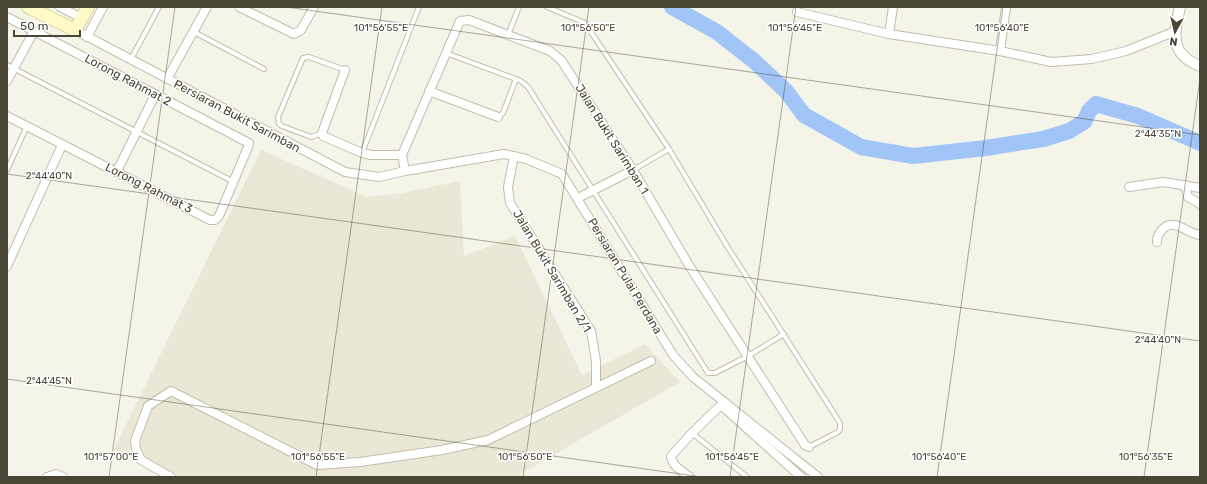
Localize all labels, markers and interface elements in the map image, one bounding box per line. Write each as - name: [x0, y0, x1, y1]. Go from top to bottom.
- scale bar: [14, 12, 80, 38]
- north arrow: [1155, 12, 1195, 52]
- text: 50 m: [20, 19, 48, 33]
- text: 101°56'55"E: [354, 22, 408, 34]
- text: 101°56'50"E: [561, 22, 615, 34]
- text: 101°56'45"E: [768, 22, 822, 34]
- text: 101°56'40"E: [975, 22, 1029, 34]
- text: N: [1169, 34, 1179, 48]
- street label: Lorong Rahmat 2: [82, 51, 174, 109]
- street label: Persiaran Bukit Sarimban: [171, 77, 303, 155]
- street label: Jalan Bukit Sarimban 1: [572, 81, 652, 197]
- text: 2°44'35"N: [1135, 128, 1181, 140]
- street label: Lorong Rahmat 3: [103, 160, 195, 216]
- text: 2°44'40"N: [26, 170, 72, 182]
- street label: Jalan Bukit Sarimban 2/1: [510, 207, 594, 335]
- street label: Persiaran Pulai Perdana: [585, 216, 665, 336]
- text: 2°44'40"N: [1135, 334, 1181, 346]
- text: 2°44'45"N: [26, 375, 72, 387]
- text: 101°57'00"E: [84, 451, 138, 463]
- text: 101°56'55"E: [291, 451, 345, 463]
- text: 101°56'50"E: [498, 451, 552, 463]
- text: 101°56'45"E: [705, 451, 759, 463]
- text: 101°56'40"E: [912, 451, 966, 463]
- text: 101°56'35"E: [1119, 451, 1173, 463]

